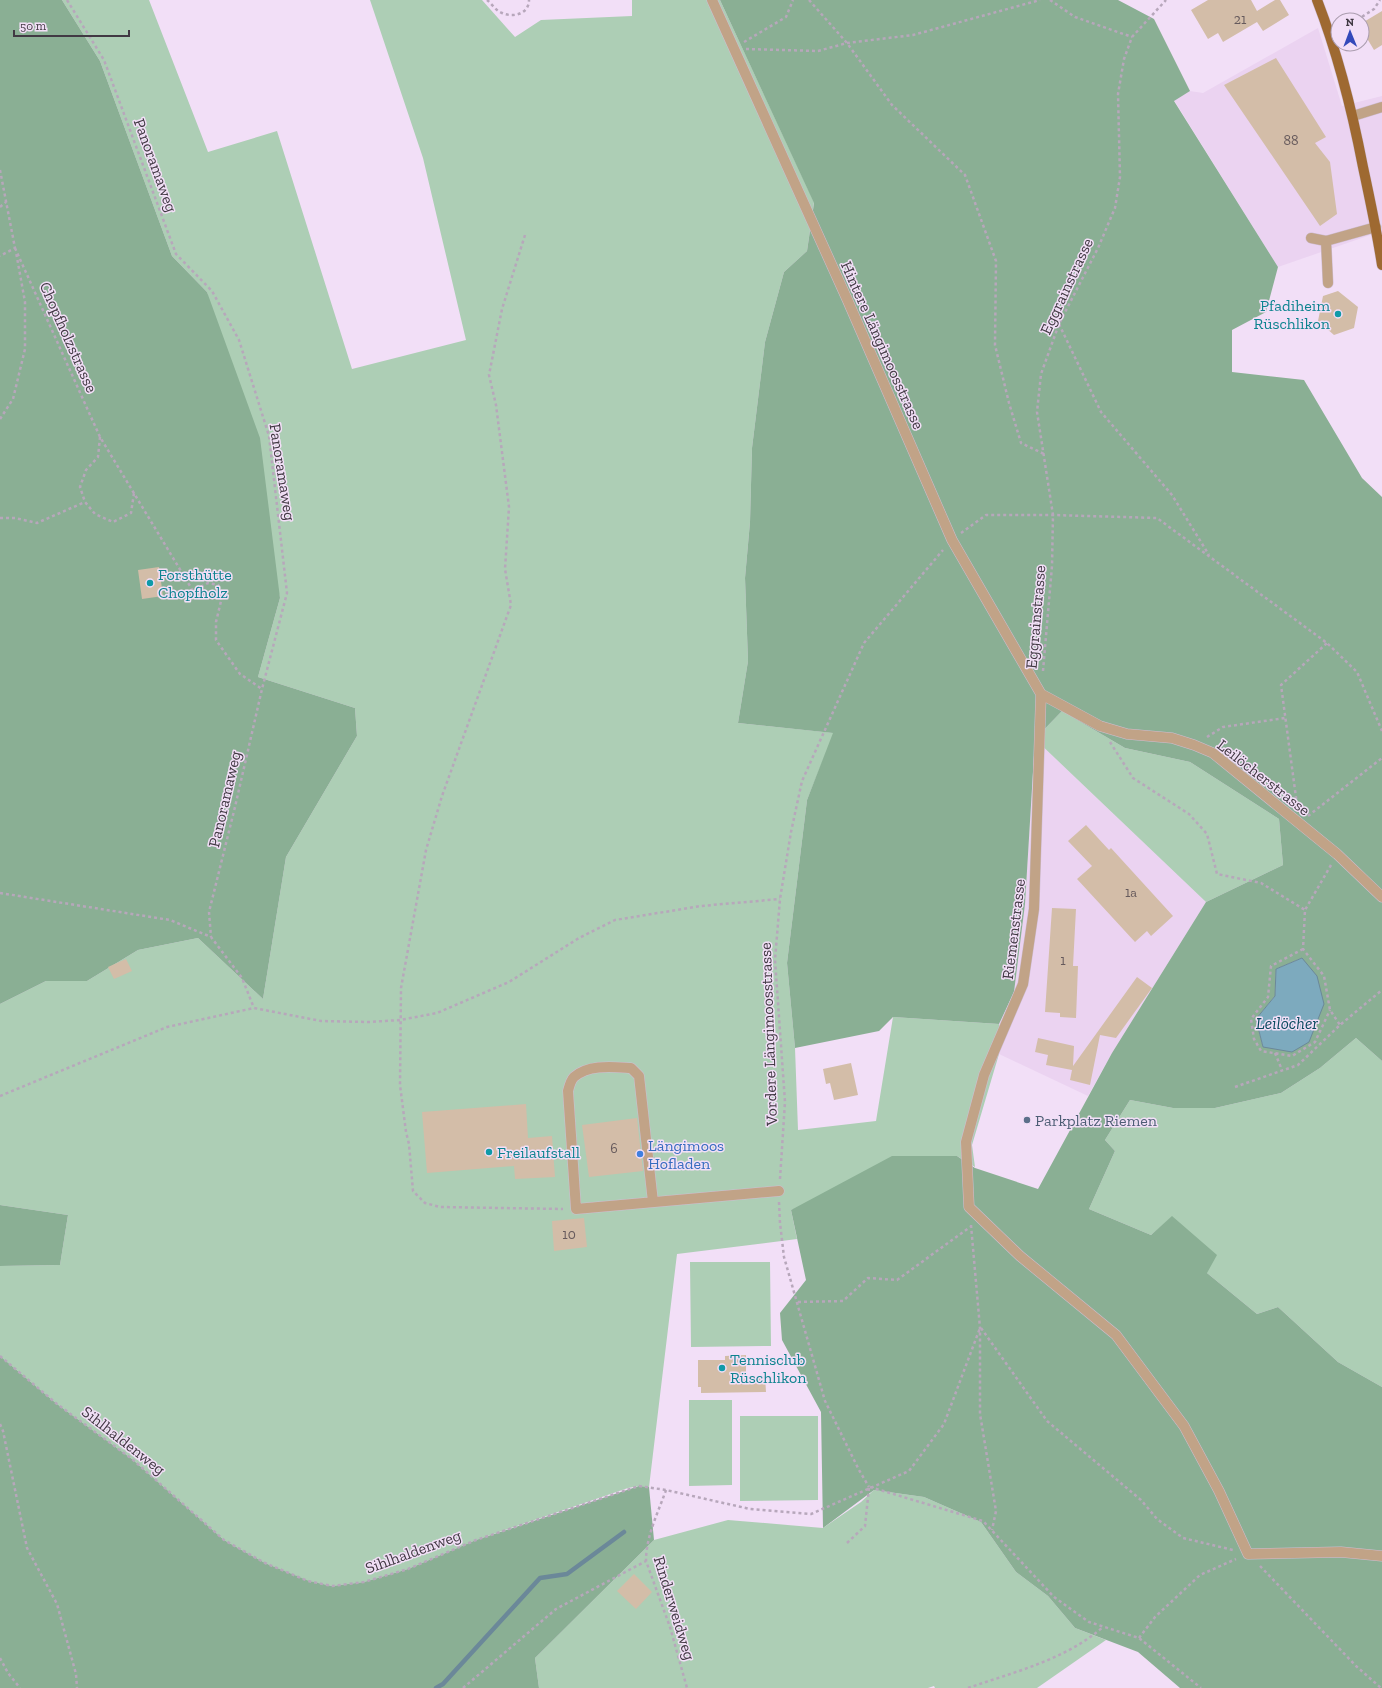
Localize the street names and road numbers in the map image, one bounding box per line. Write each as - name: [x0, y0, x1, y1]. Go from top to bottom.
- street label: Panoramaweg: [130, 116, 181, 215]
- street label: Eggrainstrasse: [1036, 235, 1097, 337]
- street label: Hintere Längimoosstrasse: [837, 258, 928, 432]
- street label: Chopfholzstrasse: [36, 279, 101, 395]
- street label: Panoramaweg: [265, 422, 300, 522]
- street label: Eggrainstrasse: [1022, 564, 1049, 670]
- street label: Leilöcherstrasse: [1213, 735, 1314, 820]
- street label: Panoramaweg: [204, 749, 245, 849]
- street label: Riemenstrasse: [998, 878, 1029, 980]
- street label: Vordere Längimoosstrasse: [756, 942, 781, 1127]
- street label: Sihlhaldenweg: [78, 1402, 169, 1479]
- street label: Sihlhaldenweg: [363, 1525, 464, 1578]
- street label: Rinderweidweg: [650, 1554, 699, 1663]

